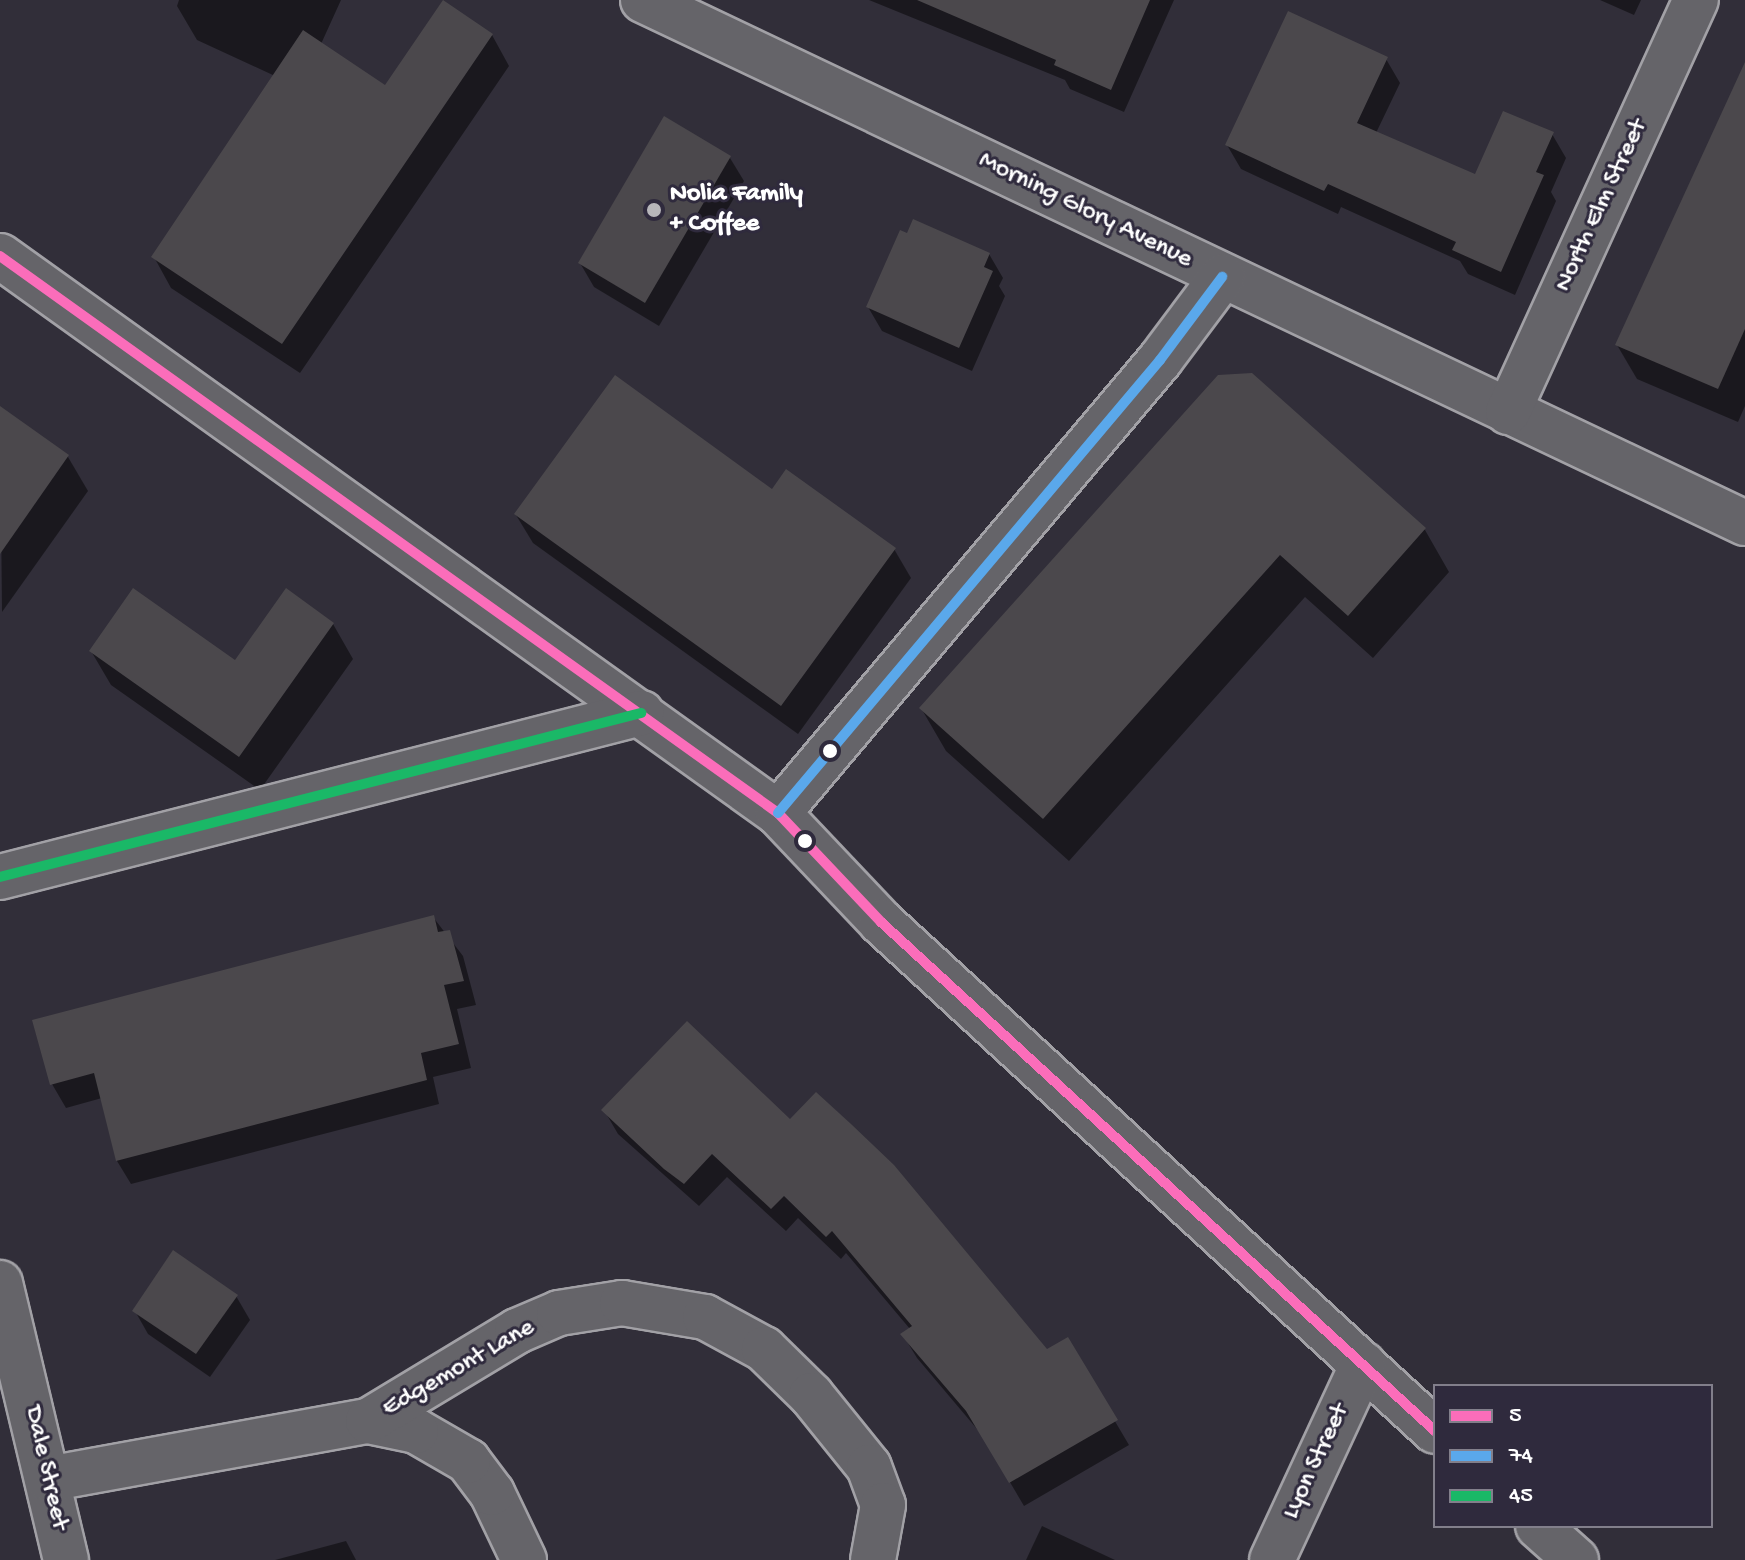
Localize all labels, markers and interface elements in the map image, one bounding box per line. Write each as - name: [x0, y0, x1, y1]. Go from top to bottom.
- street label: North Elm Street: [1548, 115, 1656, 297]
- street label: Morning Glory Avenue: [973, 146, 1197, 276]
- place label: Nolia Family + Coffee: [670, 179, 803, 240]
- marker: Nolia Family + Coffee: [645, 201, 663, 219]
- unlabelled marker: [822, 743, 838, 759]
- unlabelled marker: [797, 833, 813, 849]
- street label: Edgemont Lane: [377, 1313, 541, 1425]
- legend: [1433, 1384, 1713, 1528]
- street label: Lyon Street: [1277, 1399, 1357, 1525]
- text: 5: [1509, 1402, 1522, 1431]
- street label: Dale Street: [16, 1403, 74, 1533]
- text: 74: [1509, 1442, 1533, 1471]
- text: 45: [1509, 1482, 1533, 1511]

